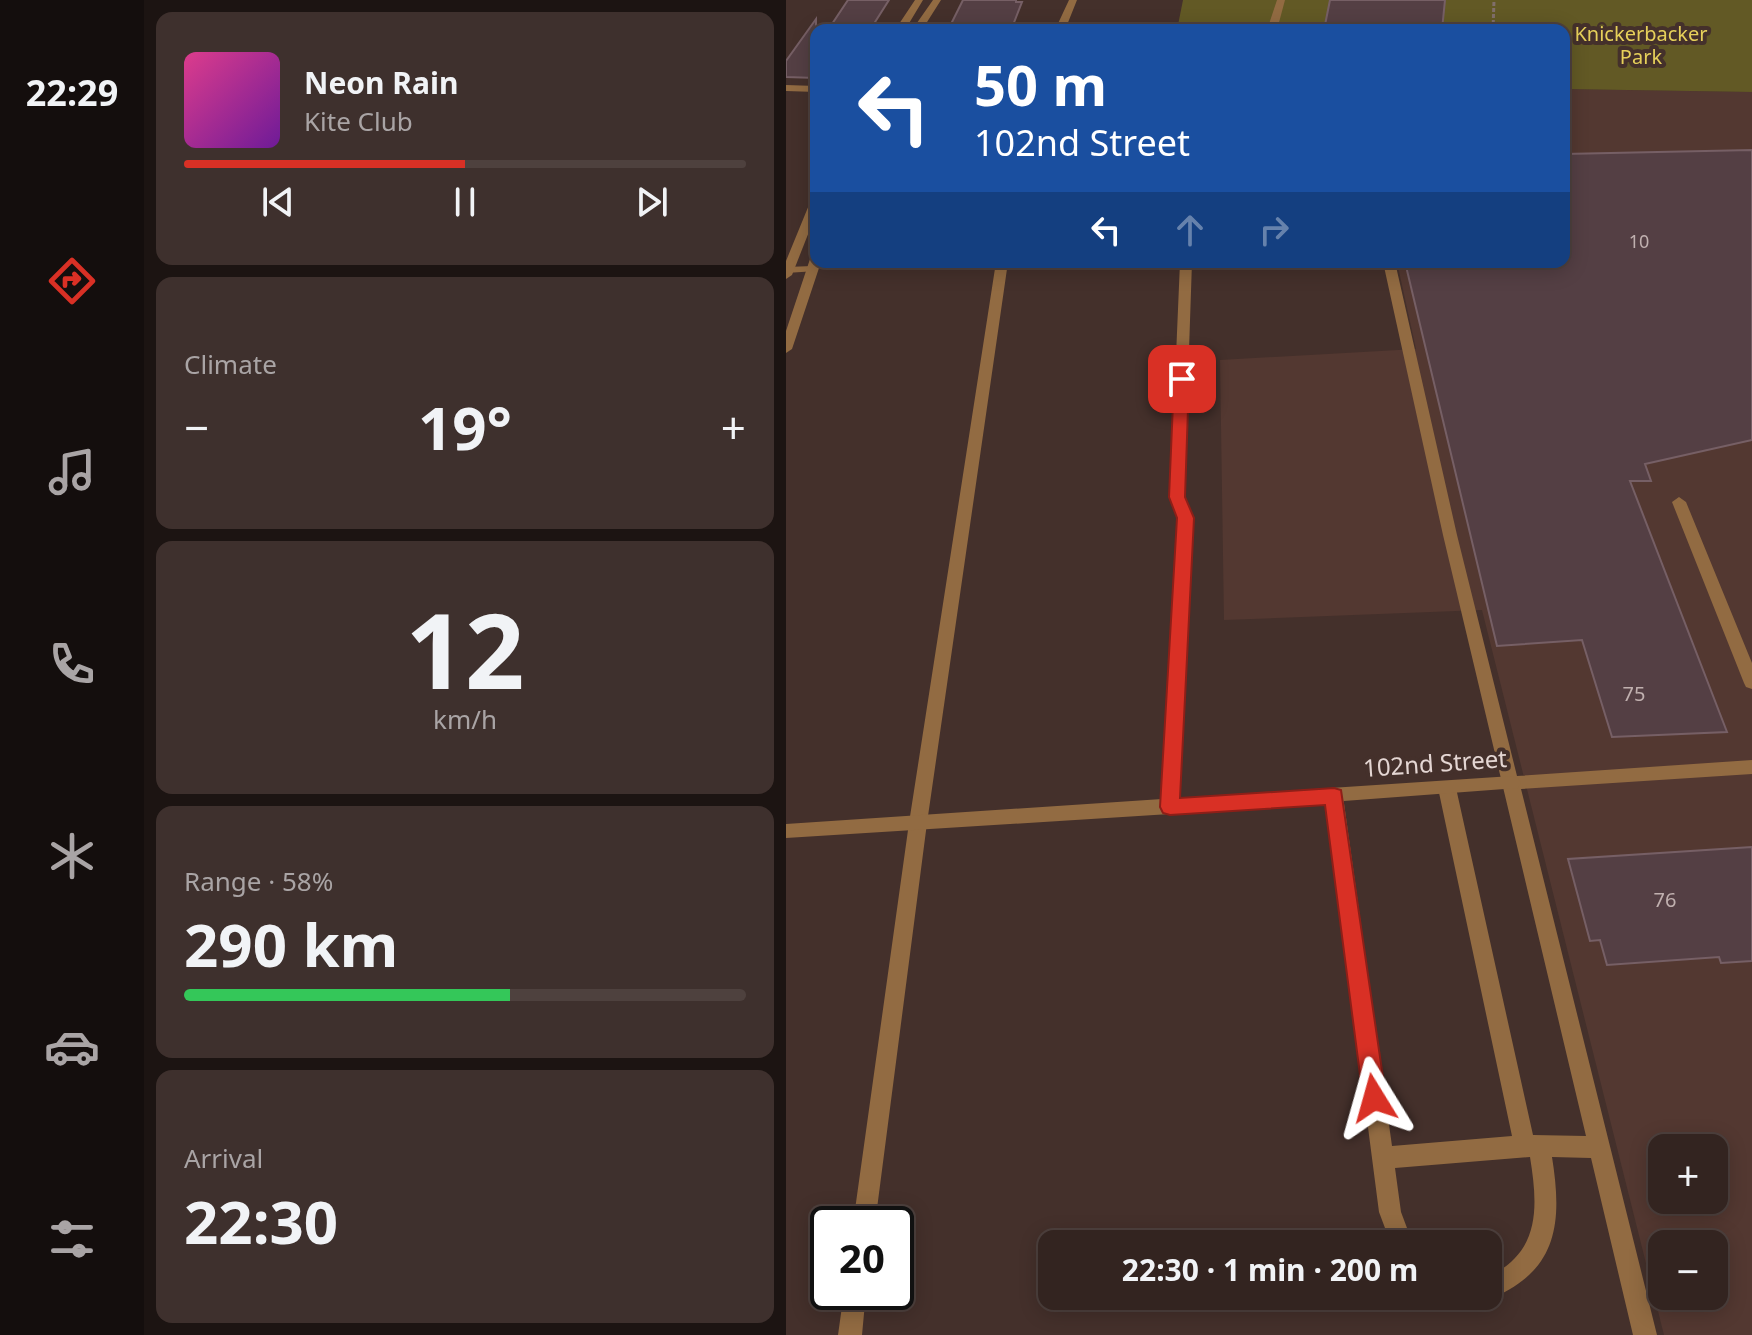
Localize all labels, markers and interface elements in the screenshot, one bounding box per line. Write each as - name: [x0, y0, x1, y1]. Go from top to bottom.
- park label: Knickerbacker Park: [1574, 20, 1708, 70]
- text: 50 m: [974, 46, 1107, 122]
- icon: left: [842, 56, 946, 160]
- text: Neon Rain: [304, 62, 458, 103]
- text: 22:29: [26, 68, 118, 117]
- text: Kite Club: [304, 103, 413, 139]
- text: 102nd Street: [974, 118, 1190, 167]
- icon: previous: [256, 180, 300, 224]
- icon: pause: [443, 180, 487, 224]
- icon: next: [630, 180, 674, 224]
- icon: left: [1084, 208, 1128, 252]
- icon: ahead: [1168, 208, 1212, 252]
- icon: right: [1252, 208, 1296, 252]
- house number: 10: [1629, 229, 1649, 253]
- icon: directions: [44, 253, 100, 309]
- pin: [1148, 345, 1216, 413]
- text: Climate: [184, 346, 277, 382]
- icon: arrive: [1160, 357, 1204, 401]
- text: 19°: [418, 386, 512, 468]
- text: −: [184, 397, 209, 457]
- text: +: [721, 397, 746, 457]
- icon: music: [44, 444, 100, 500]
- text: 12: [406, 578, 524, 719]
- icon: phone: [44, 636, 100, 692]
- house number: 75: [1623, 680, 1645, 707]
- text: km/h: [433, 701, 497, 737]
- street label: 102nd Street: [1362, 741, 1508, 784]
- icon: climate: [44, 828, 100, 884]
- text: Range · 58%: [184, 863, 333, 899]
- house number: 76: [1654, 886, 1676, 913]
- text: 290 km: [184, 903, 398, 985]
- icon: car: [44, 1019, 100, 1075]
- position arrow: [1332, 1056, 1416, 1140]
- map controls: [1648, 1134, 1728, 1310]
- button: +: [1648, 1134, 1728, 1214]
- text: Arrival: [184, 1140, 263, 1176]
- text: 22:30: [184, 1180, 338, 1262]
- speed limit sign: 20: [810, 1206, 914, 1310]
- icon: filters: [44, 1211, 100, 1267]
- button: −: [1648, 1230, 1728, 1310]
- text: 22:30 · 1 min · 200 m: [1122, 1249, 1418, 1290]

